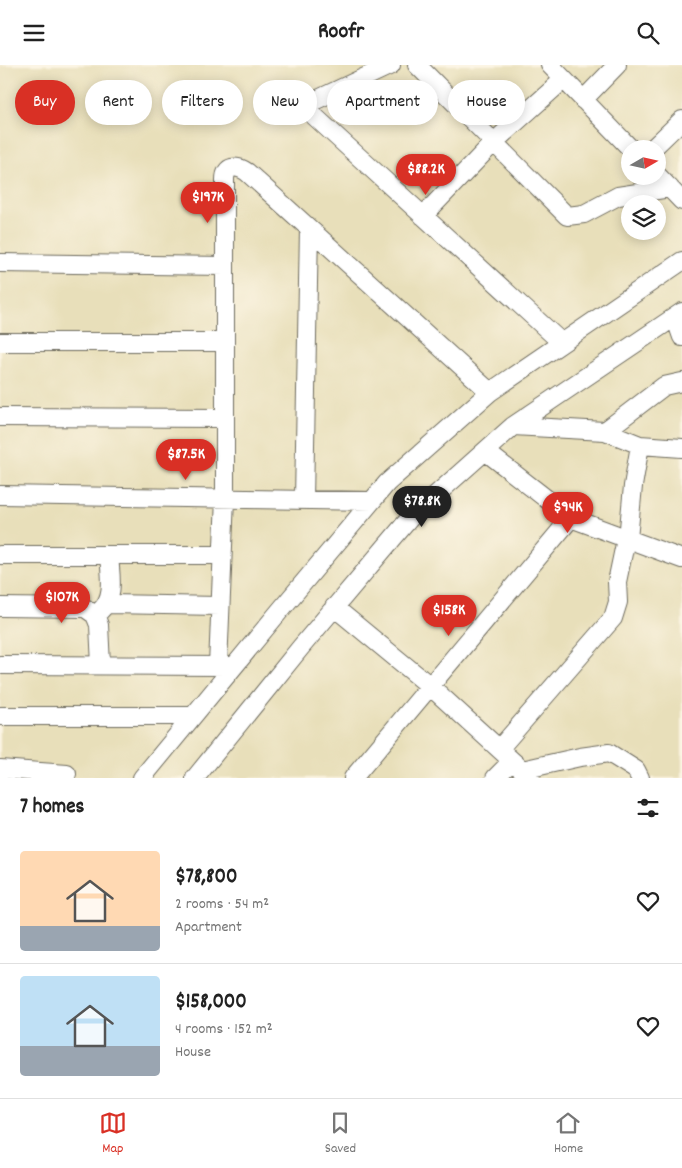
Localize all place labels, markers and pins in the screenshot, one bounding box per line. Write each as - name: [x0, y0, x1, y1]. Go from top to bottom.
- pin: $88.2K: [385, 153, 467, 196]
- pin: $197K: [173, 181, 243, 224]
- pin: $87.5K: [145, 439, 227, 481]
- pin: $78.8K: [381, 485, 463, 528]
- pin: $94K: [538, 491, 598, 534]
- pin: $107K: [27, 581, 97, 624]
- pin: $158K: [414, 595, 484, 637]

